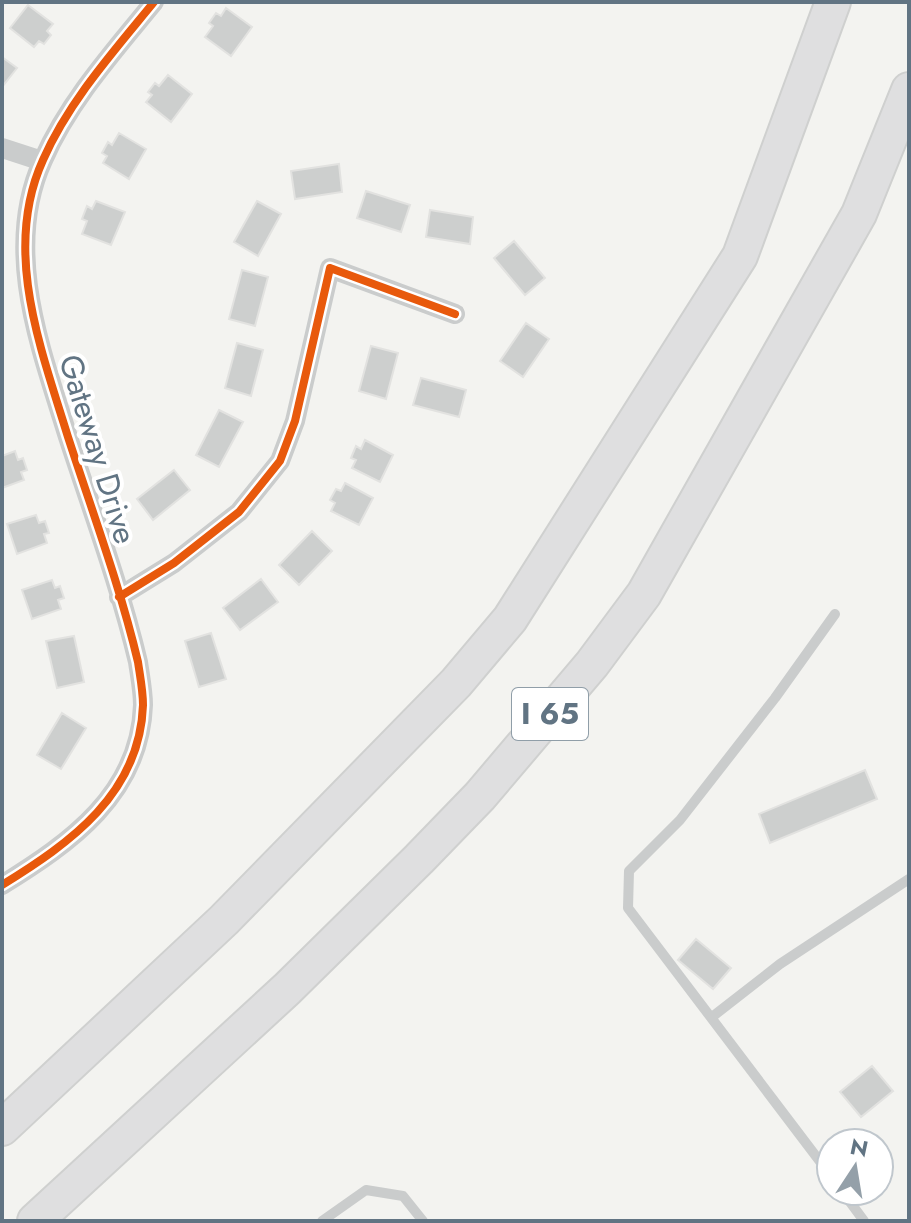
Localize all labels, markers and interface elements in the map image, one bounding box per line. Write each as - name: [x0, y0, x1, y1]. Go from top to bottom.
- street label: Gateway Drive: [47, 349, 149, 549]
- road number: I 65: [512, 688, 588, 740]
- north arrow: [815, 1127, 895, 1207]
- text: N: [847, 1130, 871, 1165]

